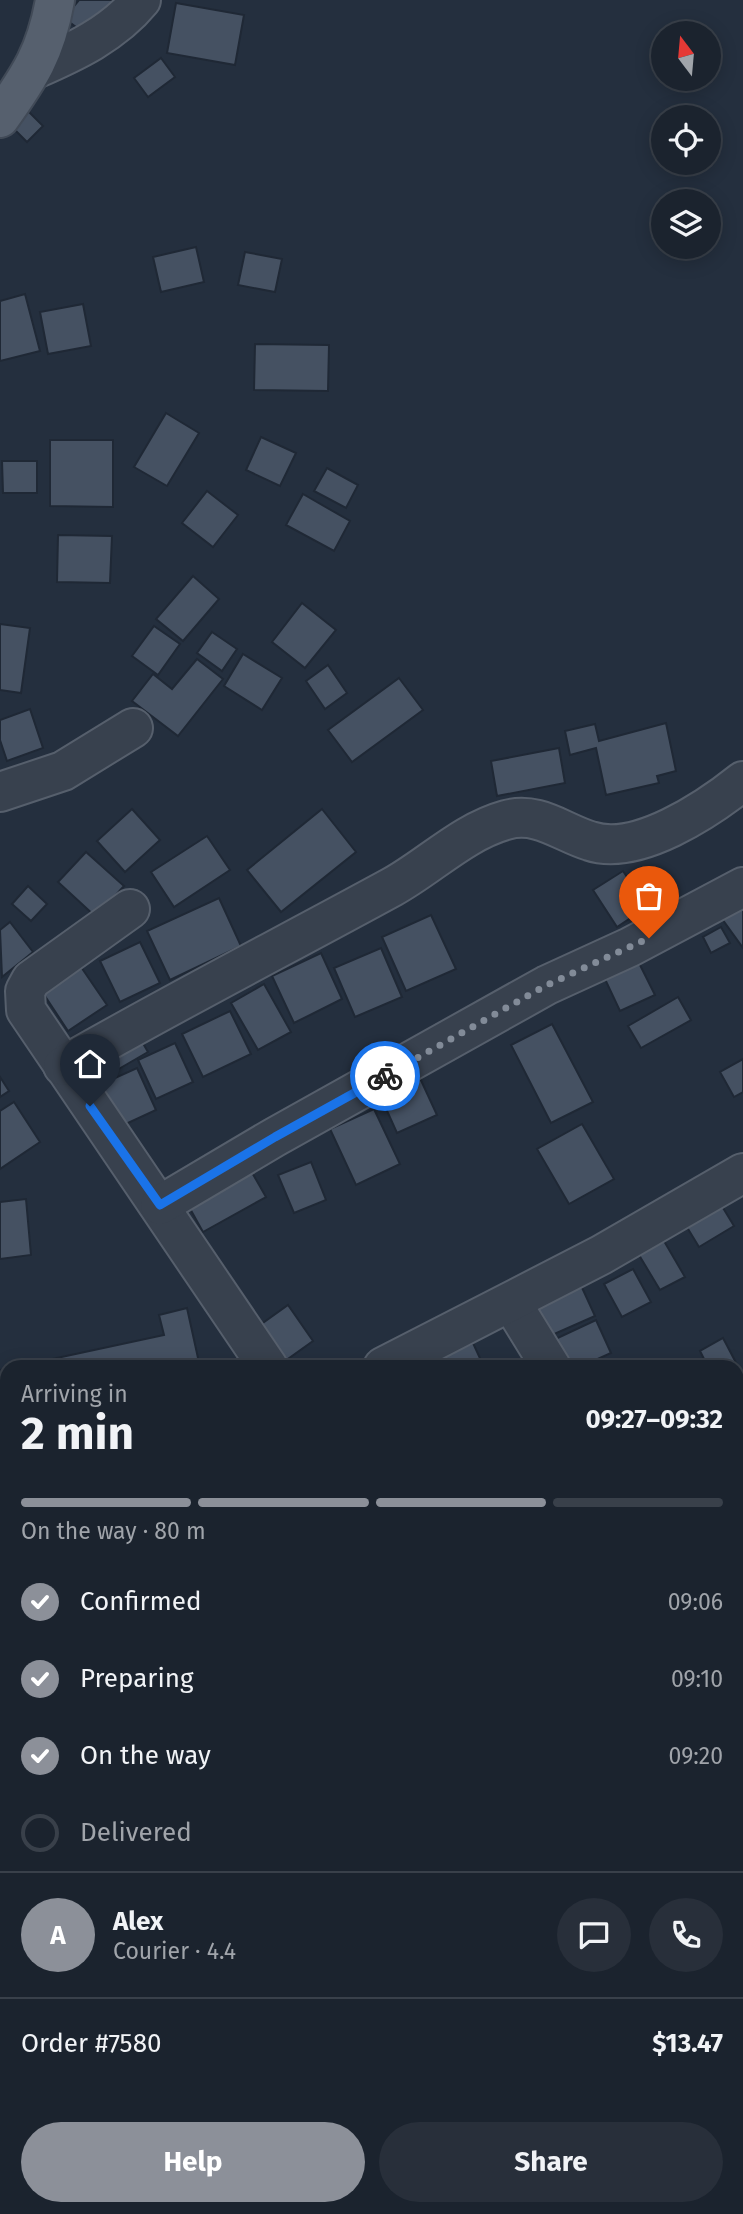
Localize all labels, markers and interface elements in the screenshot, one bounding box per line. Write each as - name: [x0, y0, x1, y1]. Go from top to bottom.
- north arrow: [651, 21, 721, 91]
- map controls: [651, 21, 721, 259]
- button: locate: [651, 105, 721, 175]
- button: layers: [651, 189, 721, 259]
- pin: [619, 866, 679, 938]
- icon: bag: [630, 877, 668, 915]
- pin: [60, 1034, 120, 1106]
- courier: [350, 1041, 420, 1111]
- icon: home: [71, 1045, 109, 1083]
- icon: bike: [366, 1057, 404, 1095]
- text: Arriving in: [21, 1380, 128, 1408]
- text: 09:27–09:32: [586, 1404, 723, 1435]
- text: 2 min: [21, 1406, 134, 1461]
- text: On the way · 80 m: [21, 1517, 206, 1545]
- icon: check: [21, 1583, 59, 1621]
- text: Confirmed: [80, 1586, 201, 1617]
- text: 09:06: [668, 1588, 723, 1616]
- icon: check: [21, 1660, 59, 1698]
- text: Preparing: [80, 1663, 193, 1694]
- text: 09:10: [671, 1665, 723, 1693]
- icon: check: [21, 1737, 59, 1775]
- text: On the way: [80, 1740, 211, 1771]
- text: 09:20: [669, 1742, 723, 1770]
- text: Delivered: [80, 1817, 192, 1848]
- button: chat: [557, 1898, 631, 1972]
- button: phone: [649, 1898, 723, 1972]
- text: Alex: [113, 1906, 163, 1937]
- text: A: [50, 1920, 66, 1951]
- text: Courier · 4.4: [113, 1937, 236, 1965]
- text: Order #7580: [21, 2028, 161, 2059]
- text: $13.47: [652, 2028, 723, 2059]
- button: Help: [21, 2122, 365, 2202]
- button: Share: [379, 2122, 723, 2202]

